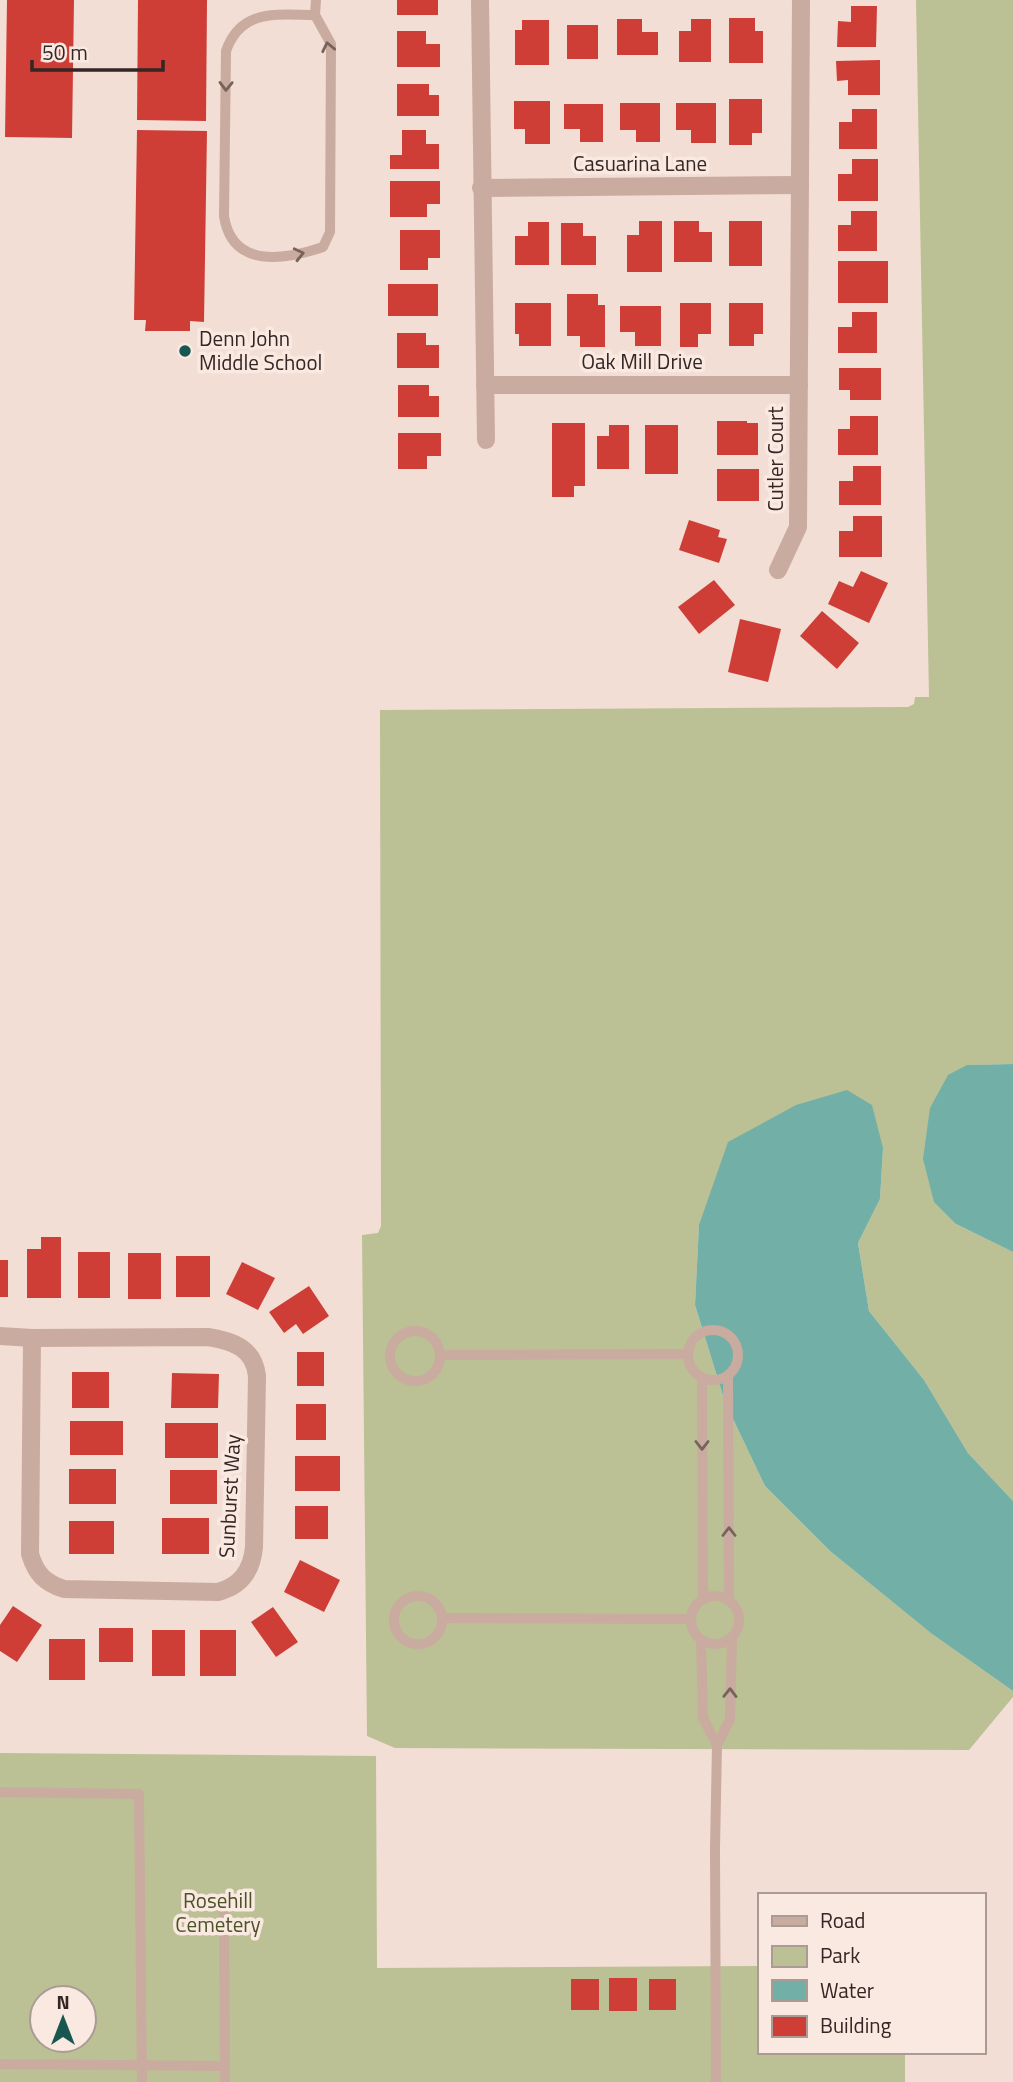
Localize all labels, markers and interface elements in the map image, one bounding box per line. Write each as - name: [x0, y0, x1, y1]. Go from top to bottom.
- scale bar: [32, 28, 163, 72]
- text: 50 m: [42, 36, 88, 68]
- one-way arrow: [322, 41, 337, 53]
- one-way arrow: [218, 82, 234, 92]
- street label: Casuarina Lane: [573, 147, 707, 179]
- one-way arrow: [293, 248, 305, 262]
- place label: Denn John Middle School: [199, 322, 322, 378]
- marker: Denn John Middle School: [177, 343, 193, 359]
- street label: Oak Mill Drive: [581, 345, 703, 377]
- street label: Cutler Court: [759, 406, 791, 512]
- street label: Sunburst Way: [210, 1433, 248, 1559]
- one-way arrow: [694, 1441, 710, 1451]
- one-way arrow: [721, 1526, 736, 1537]
- one-way arrow: [723, 1687, 738, 1698]
- park label: Rosehill Cemetery: [175, 1884, 261, 1940]
- legend: [758, 1893, 985, 2054]
- text: Road: [820, 1904, 865, 1936]
- text: Park: [820, 1939, 860, 1971]
- text: Water: [820, 1974, 874, 2006]
- north arrow: [28, 1984, 98, 2054]
- text: N: [56, 1987, 70, 2016]
- text: Building: [820, 2009, 892, 2041]

